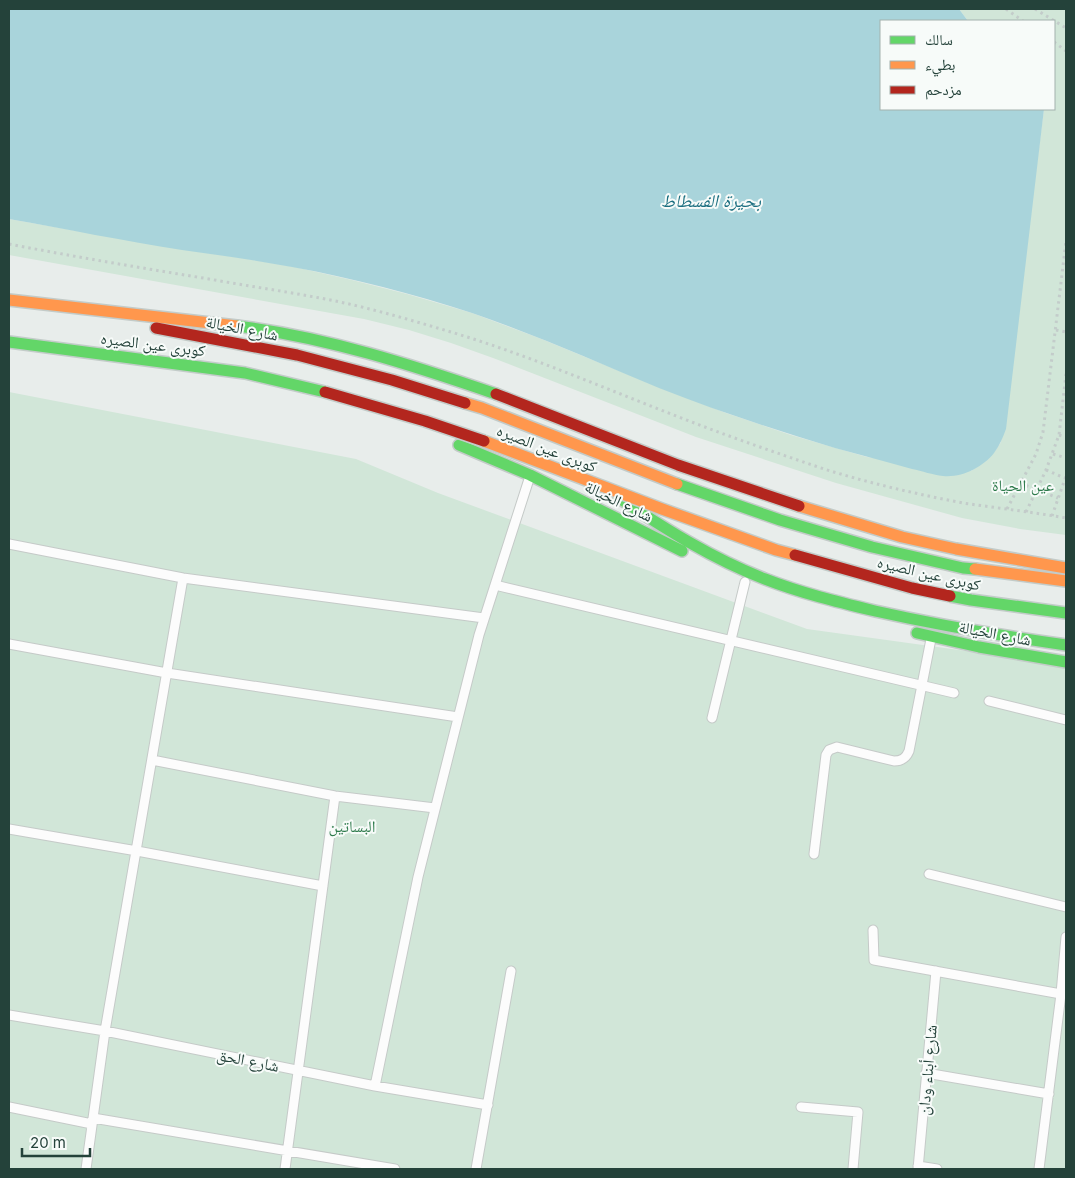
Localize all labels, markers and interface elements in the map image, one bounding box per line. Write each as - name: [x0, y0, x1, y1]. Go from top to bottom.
- legend: [880, 20, 1055, 110]
- text: سالك: [925, 30, 953, 49]
- text: بطيء: [925, 55, 955, 77]
- text: مزدحم: [925, 80, 962, 100]
- water label: بحيرة الفسطاط: [661, 190, 762, 212]
- street label: شارع الخيالة: [204, 311, 280, 346]
- street label: كوبرى عين الصيره: [99, 328, 207, 361]
- street label: كوبرى عين الصيره: [494, 420, 600, 477]
- park label: عين الحياة: [992, 475, 1054, 496]
- street label: شارع الخيالة: [581, 476, 656, 527]
- street label: كوبرى عين الصيره: [875, 551, 983, 596]
- street label: شارع الخيالة: [957, 616, 1033, 651]
- park label: البساتين: [328, 816, 376, 837]
- street label: شارع أبناء ودان: [913, 1024, 942, 1116]
- street label: شارع الحق: [215, 1044, 281, 1077]
- scale bar: [22, 1126, 90, 1158]
- text: 20 m: [30, 1133, 66, 1152]

